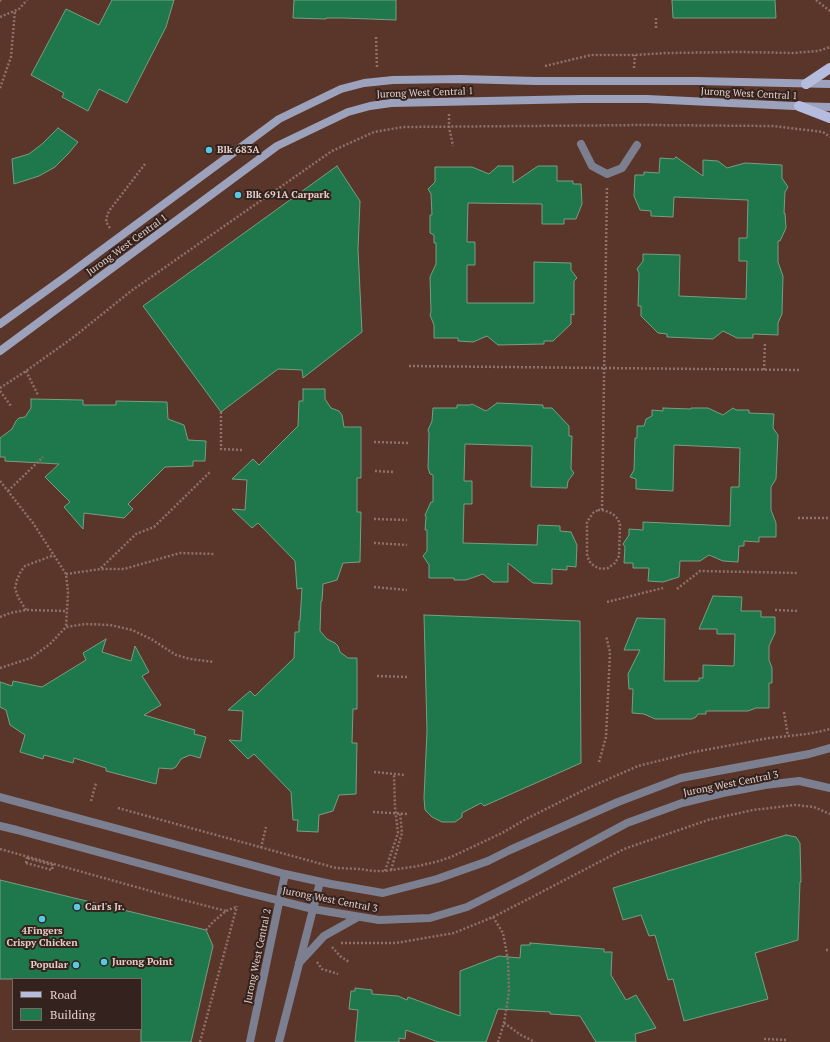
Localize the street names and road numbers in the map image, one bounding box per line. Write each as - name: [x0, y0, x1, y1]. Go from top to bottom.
- street label: Jurong West Central 1: [376, 85, 474, 101]
- street label: Jurong West Central 1: [700, 85, 798, 103]
- street label: Jurong West Central 1: [84, 212, 170, 278]
- street label: Jurong West Central 3: [682, 769, 780, 799]
- street label: Jurong West Central 3: [281, 885, 379, 915]
- street label: Jurong West Central 2: [242, 907, 274, 1005]

